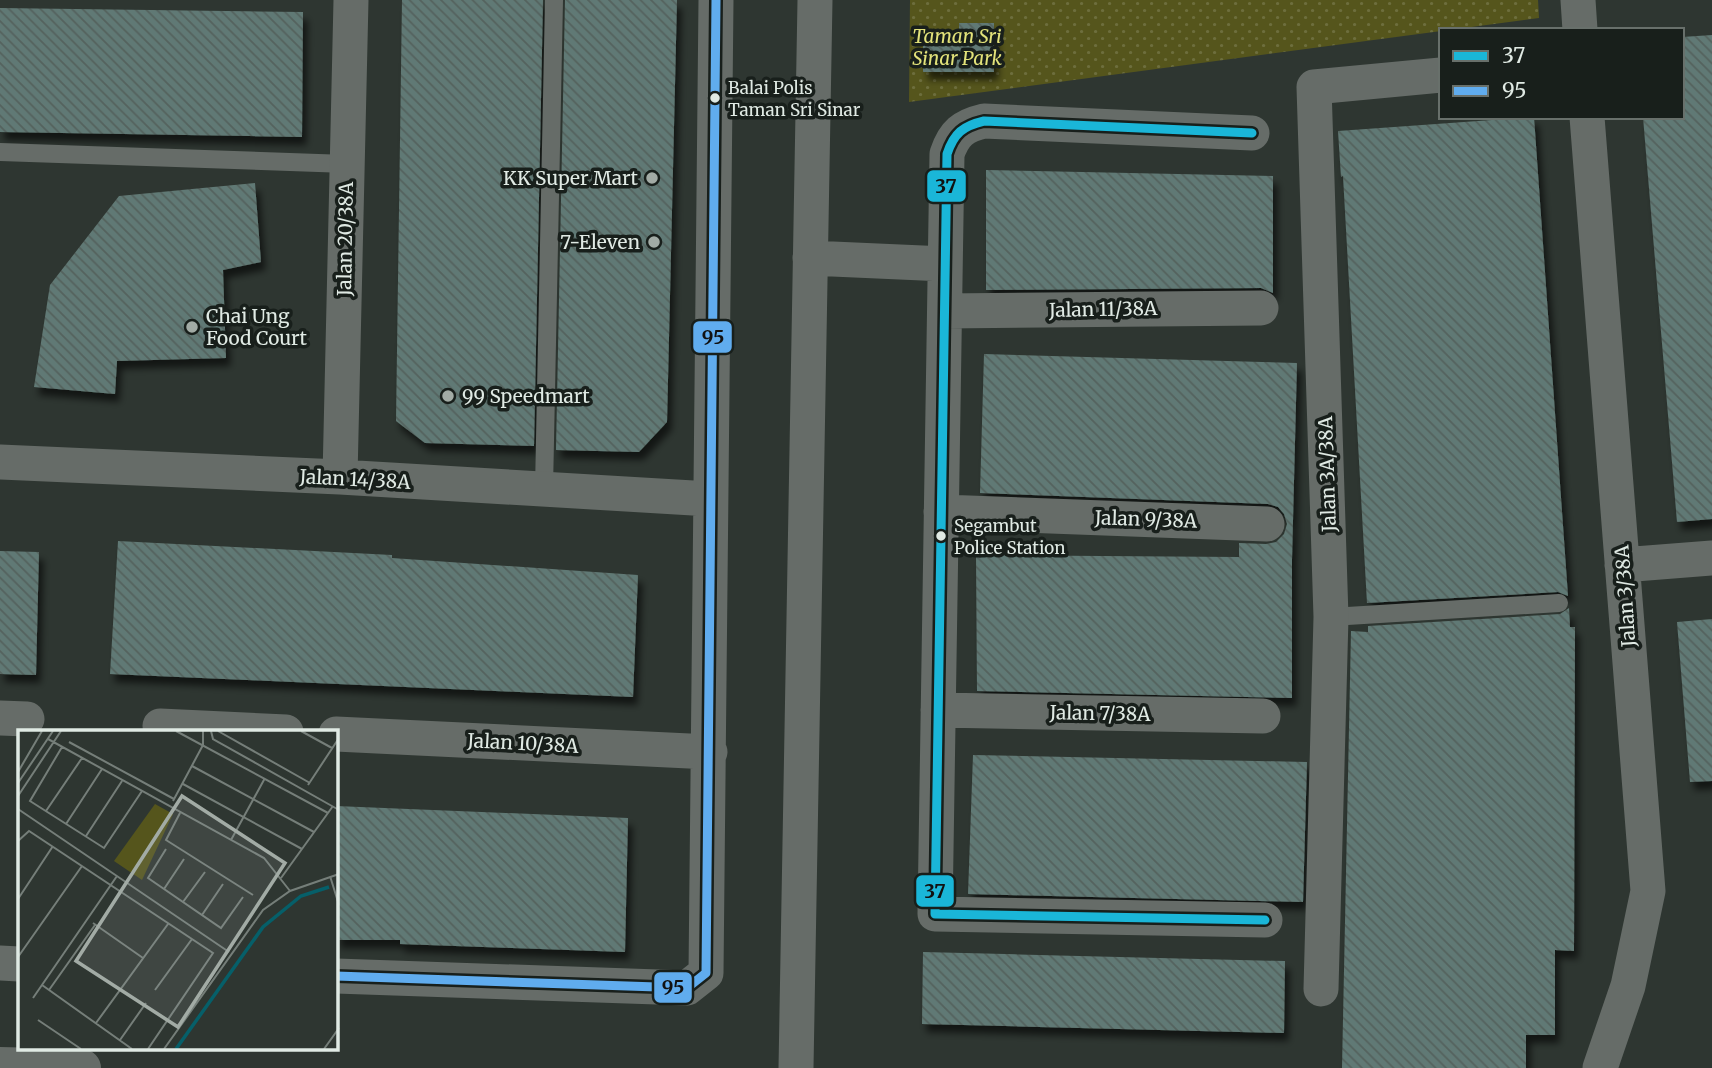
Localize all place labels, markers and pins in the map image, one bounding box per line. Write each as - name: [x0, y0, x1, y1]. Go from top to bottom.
- place label: Balai Polis Taman Sri Sinar: [728, 77, 861, 121]
- marker: Balai Polis Taman Sri Sinar: [708, 91, 722, 105]
- place label: KK Super Mart: [503, 166, 639, 190]
- marker: KK Super Mart: [644, 170, 660, 186]
- place label: 7-Eleven: [560, 230, 640, 254]
- marker: 7-Eleven: [646, 234, 662, 250]
- place label: Chai Ung Food Court: [206, 304, 308, 350]
- marker: Chai Ung Food Court: [184, 319, 200, 335]
- place label: 99 Speedmart: [462, 384, 590, 408]
- marker: 99 Speedmart: [440, 388, 456, 404]
- place label: Segambut Police Station: [954, 515, 1066, 559]
- marker: Segambut Police Station: [934, 529, 948, 543]

